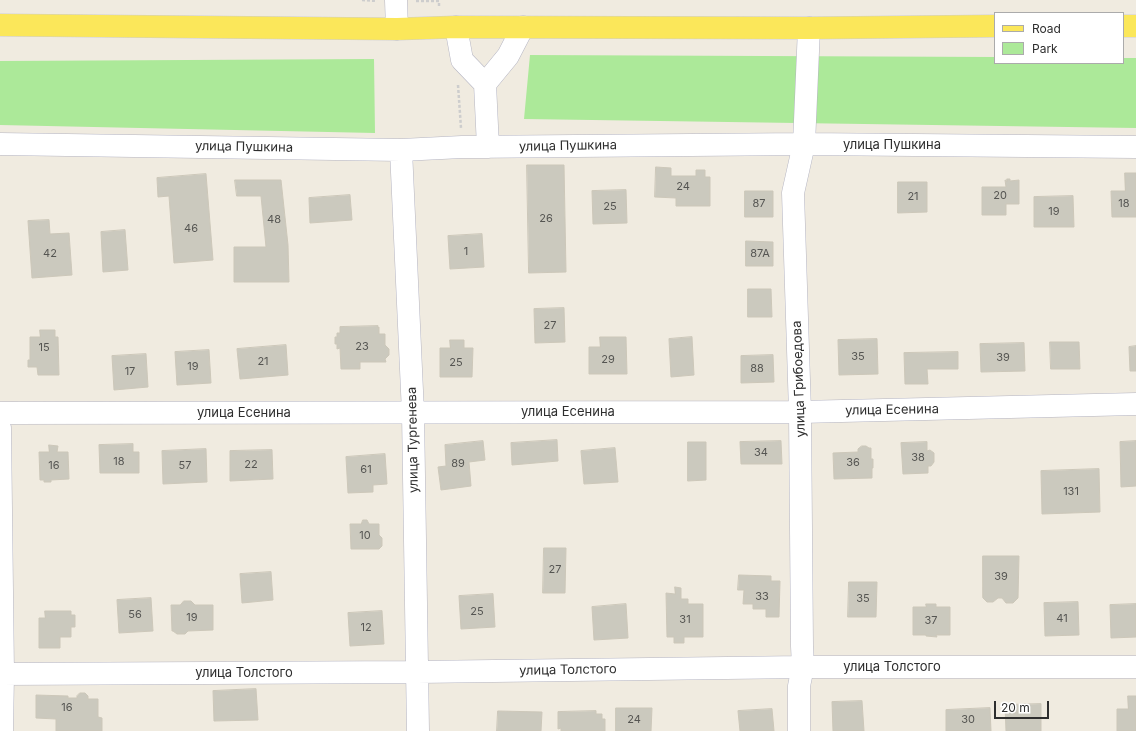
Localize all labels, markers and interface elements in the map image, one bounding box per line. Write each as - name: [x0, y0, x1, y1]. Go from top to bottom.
- legend: [994, 12, 1124, 64]
- text: Road: [1032, 21, 1061, 36]
- text: Park: [1032, 41, 1058, 56]
- street label: улица Пушкина: [519, 137, 617, 155]
- street label: улица Пушкина: [843, 137, 941, 153]
- street label: улица Пушкина: [195, 138, 293, 156]
- house number: 24: [676, 180, 690, 194]
- house number: 20: [993, 189, 1007, 203]
- house number: 21: [907, 190, 919, 204]
- house number: 87: [752, 197, 766, 211]
- house number: 18: [1118, 197, 1130, 211]
- house number: 25: [603, 200, 617, 214]
- house number: 19: [1048, 205, 1060, 219]
- house number: 26: [539, 212, 553, 226]
- house number: 48: [267, 213, 281, 227]
- house number: 46: [184, 222, 198, 236]
- house number: 1: [464, 245, 468, 259]
- house number: 42: [43, 247, 57, 261]
- house number: 87А: [750, 247, 770, 261]
- house number: 27: [544, 319, 556, 333]
- street label: улица Грибоедова: [789, 320, 809, 438]
- house number: 23: [355, 340, 369, 354]
- house number: 15: [38, 341, 50, 355]
- house number: 35: [851, 350, 865, 364]
- house number: 39: [996, 351, 1010, 365]
- house number: 29: [601, 353, 615, 367]
- house number: 21: [257, 355, 269, 369]
- house number: 25: [449, 356, 463, 370]
- house number: 19: [187, 360, 199, 374]
- house number: 88: [750, 362, 764, 376]
- house number: 17: [125, 365, 135, 379]
- street label: улица Тургенева: [404, 387, 422, 493]
- street label: улица Есенина: [845, 401, 939, 419]
- street label: улица Есенина: [521, 404, 615, 420]
- street label: улица Есенина: [197, 405, 291, 421]
- house number: 34: [754, 446, 768, 460]
- house number: 38: [911, 451, 925, 465]
- house number: 18: [113, 455, 125, 469]
- house number: 36: [846, 456, 860, 470]
- house number: 89: [451, 457, 465, 471]
- house number: 22: [244, 458, 258, 472]
- house number: 16: [48, 459, 60, 473]
- house number: 57: [179, 459, 191, 473]
- house number: 61: [360, 463, 372, 477]
- house number: 131: [1063, 485, 1079, 499]
- house number: 10: [359, 529, 371, 543]
- house number: 27: [549, 563, 561, 577]
- house number: 39: [994, 570, 1008, 584]
- house number: 33: [755, 590, 769, 604]
- house number: 35: [856, 592, 870, 606]
- house number: 25: [470, 605, 484, 619]
- house number: 56: [128, 608, 142, 622]
- house number: 19: [186, 611, 198, 625]
- house number: 41: [1056, 612, 1068, 626]
- house number: 31: [679, 613, 691, 627]
- house number: 37: [924, 614, 938, 628]
- house number: 12: [360, 621, 372, 635]
- street label: улица Толстого: [843, 659, 941, 675]
- street label: улица Толстого: [519, 661, 617, 679]
- street label: улица Толстого: [195, 665, 293, 681]
- scale bar: [996, 693, 1051, 719]
- text: 20 m: [1001, 700, 1030, 715]
- house number: 16: [61, 701, 73, 715]
- house number: 24: [627, 713, 641, 727]
- house number: 30: [961, 713, 975, 727]

